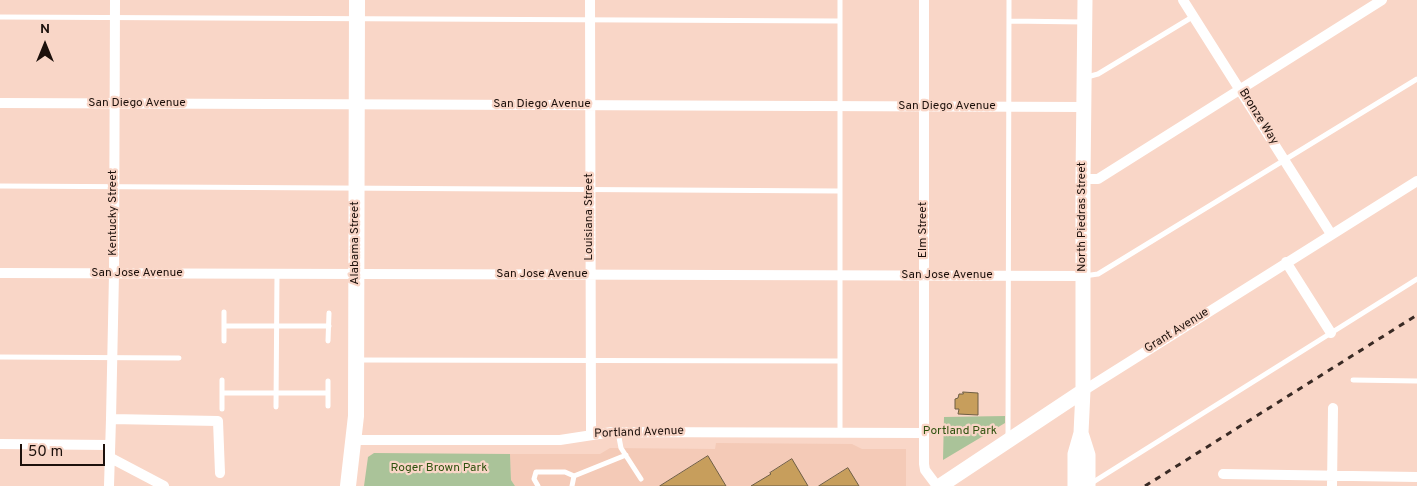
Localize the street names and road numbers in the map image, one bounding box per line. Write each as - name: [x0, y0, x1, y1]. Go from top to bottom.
- street label: Bronze Way: [1235, 86, 1281, 148]
- street label: San Diego Avenue: [88, 97, 186, 111]
- street label: San Diego Avenue: [493, 98, 591, 112]
- street label: San Diego Avenue: [898, 100, 996, 114]
- street label: North Piedras Street: [1076, 162, 1090, 272]
- street label: Kentucky Street: [107, 170, 121, 256]
- street label: Louisiana Street: [583, 173, 597, 261]
- street label: Alabama Street: [349, 201, 363, 285]
- street label: Elm Street: [917, 202, 931, 258]
- street label: San Jose Avenue: [91, 267, 183, 281]
- street label: San Jose Avenue: [496, 268, 588, 282]
- street label: San Jose Avenue: [901, 269, 993, 283]
- street label: Grant Avenue: [1142, 305, 1212, 357]
- street label: Portland Avenue: [594, 424, 684, 442]

